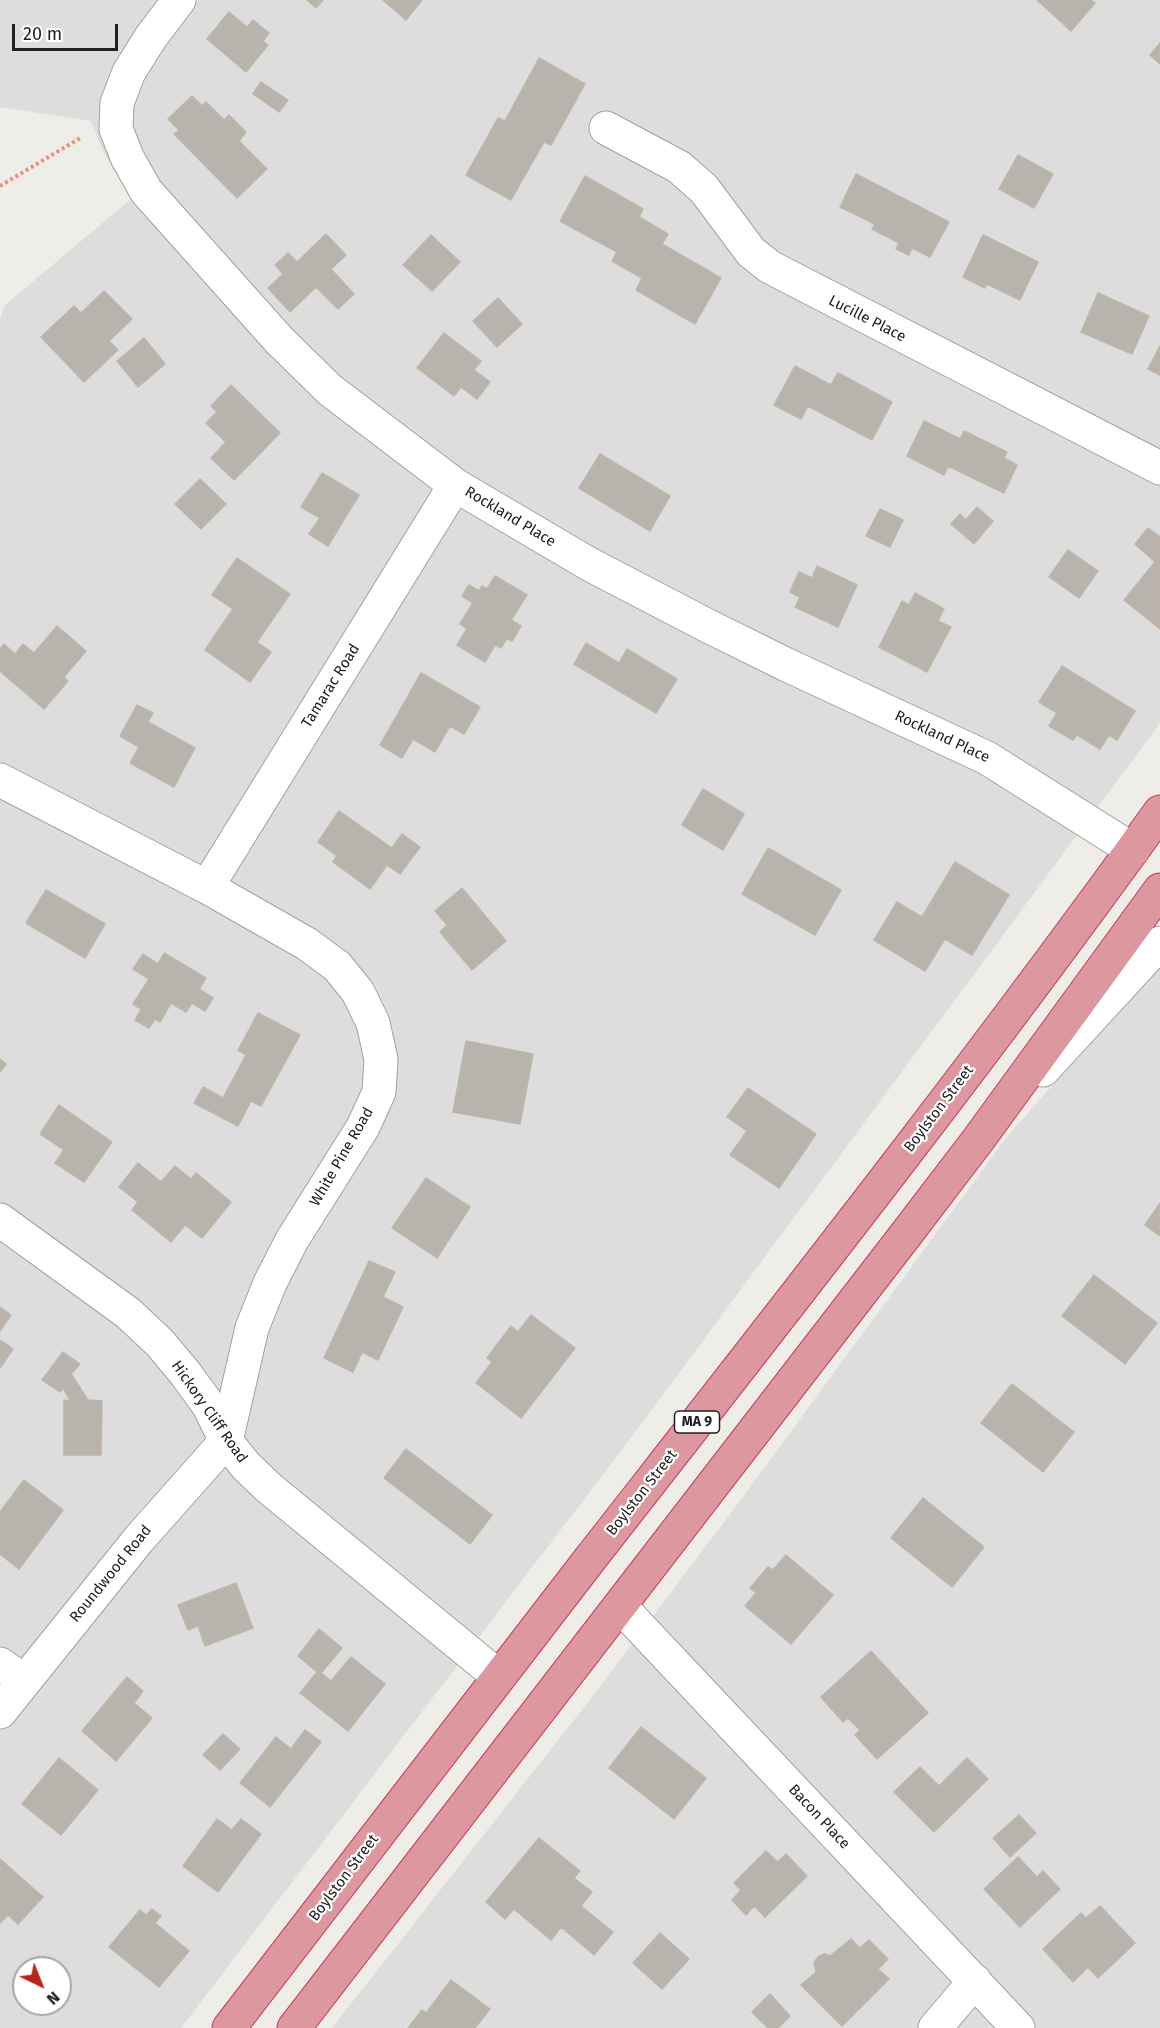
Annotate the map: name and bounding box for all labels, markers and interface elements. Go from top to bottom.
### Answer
scale bar [15,12,122,50]
text: 20 m [23,23,62,45]
street label: Lucille Place [825,292,909,346]
street label: Rockland Place [461,483,559,551]
street label: Tamarac Road [298,641,364,731]
street label: Rockland Place [892,707,992,767]
street label: Boylston Street [901,1062,977,1156]
street label: White Pine Road [306,1104,378,1210]
street label: Hickory Cliff Road [167,1357,251,1467]
road number: MA 9 [674,1411,720,1433]
street label: Boylston Street [603,1446,681,1540]
street label: Roundwood Road [66,1522,156,1626]
street label: Bacon Place [785,1781,853,1853]
street label: Boylston Street [306,1831,382,1925]
north arrow [12,1956,72,2016]
text: N [43,1987,64,2009]

